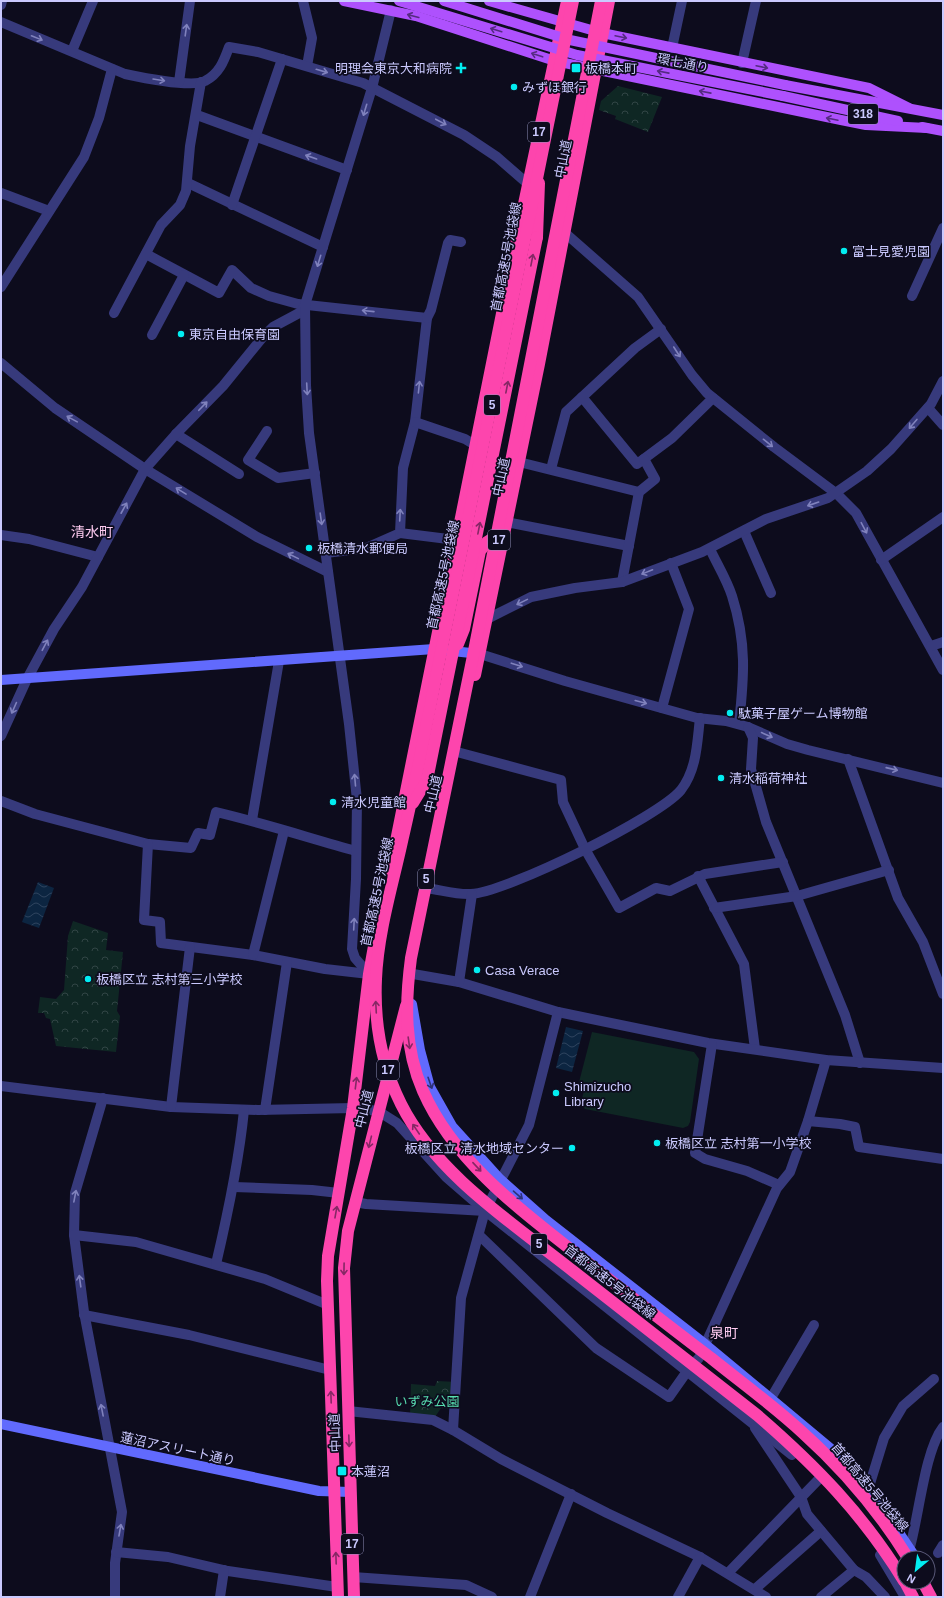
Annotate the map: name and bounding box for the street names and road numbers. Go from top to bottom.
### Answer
street label: 環七通り [656,51,710,75]
road number: 318 [848,104,878,124]
road number: 17 [528,122,550,142]
street label: 中山道 [552,138,574,180]
street label: 首都高速5号池袋線 [488,201,524,313]
road number: 5 [484,395,500,415]
street label: 中山道 [490,456,512,498]
street label: 首都高速5号池袋線 [424,519,462,631]
road number: 17 [488,530,510,550]
street label: 中山道 [421,773,445,815]
street label: 首都高速5号池袋線 [358,836,396,948]
road number: 5 [418,869,434,889]
road number: 17 [377,1060,399,1080]
street label: 中山道 [352,1088,376,1130]
road number: 5 [531,1234,547,1254]
street label: 首都高速5号池袋線 [562,1242,658,1322]
street label: 中山道 [327,1413,343,1453]
street label: 蓮沼アスリート通り [119,1429,237,1469]
street label: 首都高速5号池袋線 [829,1440,911,1534]
road number: 17 [341,1534,363,1554]

